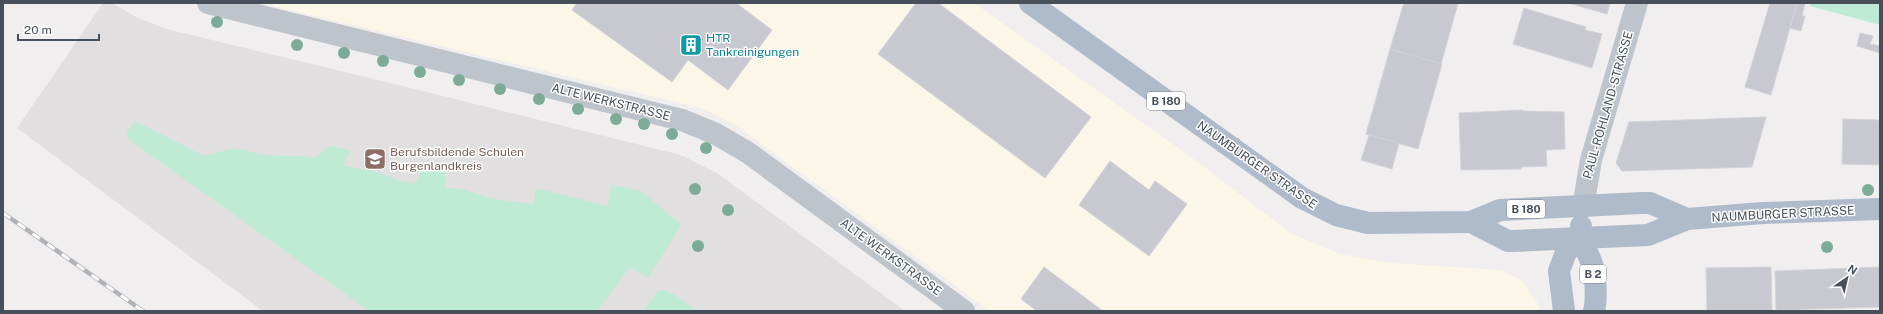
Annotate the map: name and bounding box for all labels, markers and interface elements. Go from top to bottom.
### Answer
scale bar [18,16,99,42]
text: 20 m [24,23,52,37]
street label: PAUL-ROHLAND-STRASSE [1580,30,1636,180]
place label: HTR Tankreinigungen [706,31,799,59]
building icon: HTR Tankreinigungen [678,32,704,58]
street label: ALTE WERKSTRASSE [550,81,672,123]
road number: B 180 [1147,92,1185,110]
street label: NAUMBURGER STRASSE [1194,118,1320,212]
place label: Berufsbildende Schulen Burgenlandkreis [390,145,524,173]
school or university icon: Berufsbildende Schulen Burgenlandkreis [362,146,388,172]
road number: B 180 [1507,200,1545,218]
street label: NAUMBURGER STRASSE [1711,203,1855,225]
street label: ALTE WERKSTRASSE [838,216,944,298]
north arrow [1827,258,1867,298]
text: N [1846,262,1860,277]
road number: B 2 [1580,265,1606,283]

